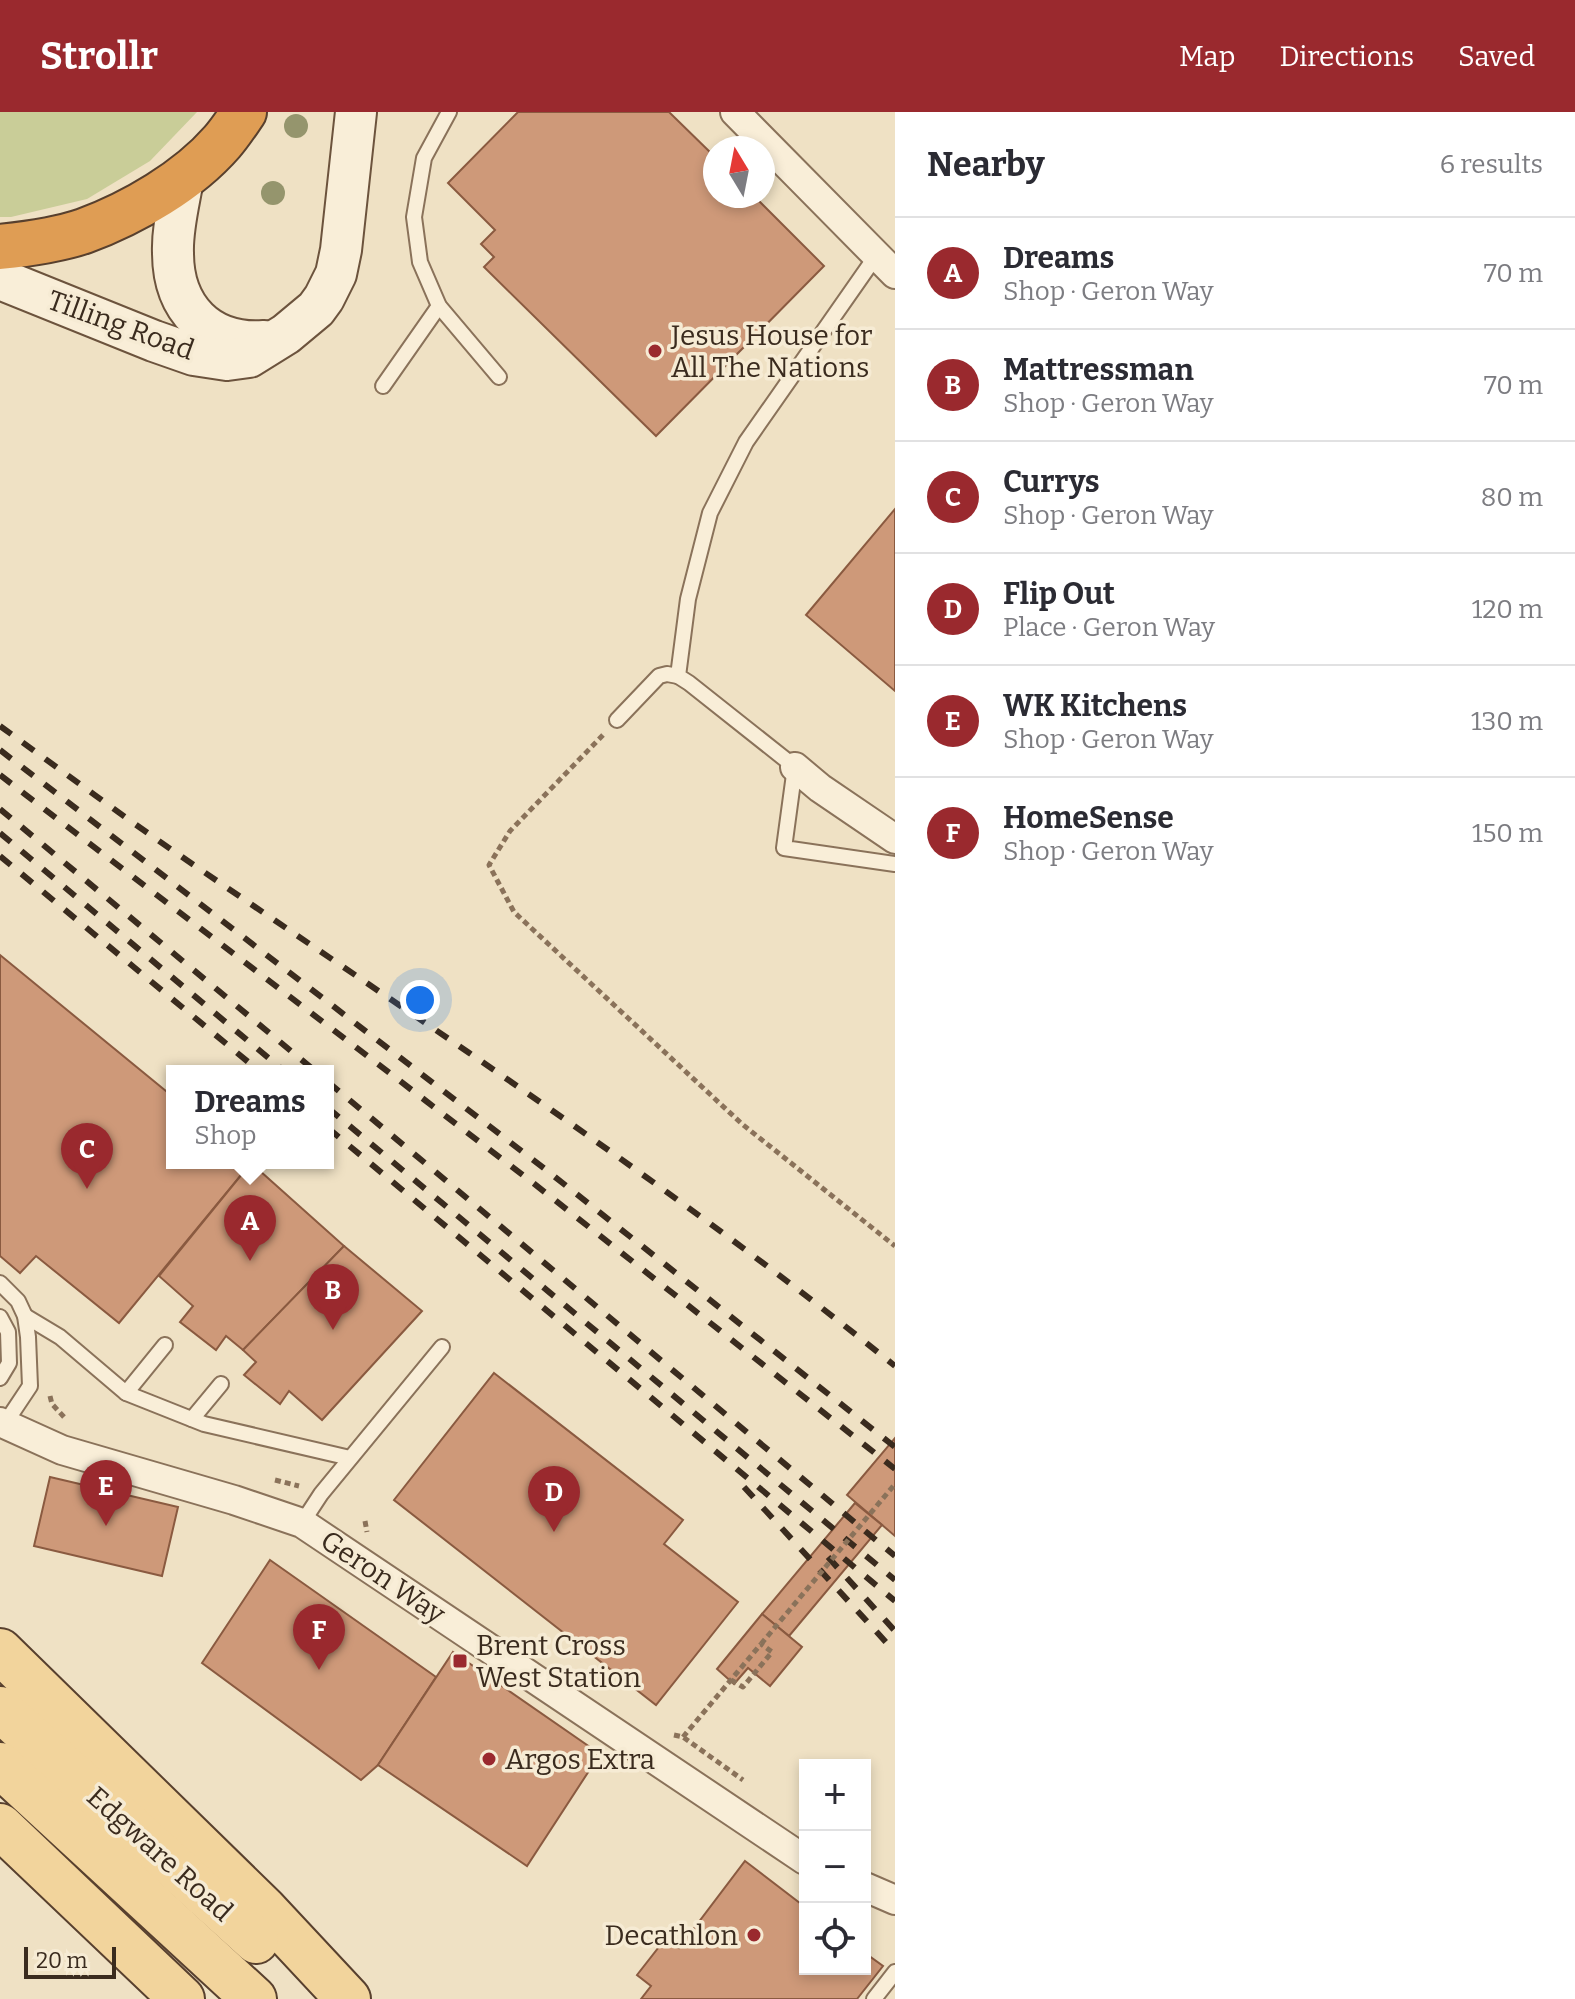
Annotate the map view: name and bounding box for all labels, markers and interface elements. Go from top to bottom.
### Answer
text: Strollr [40,33,158,79]
text: Map [1179,40,1235,73]
text: Directions [1279,40,1414,73]
text: Saved [1458,40,1535,73]
north arrow [703,136,775,208]
text: Nearby [927,144,1045,185]
text: 6 results [1440,149,1543,180]
text: Dreams [1003,240,1114,276]
text: A [944,258,962,289]
text: 70 m [1484,258,1543,289]
text: Shop · Geron Way [1003,276,1214,307]
street label: Tilling Road [43,283,199,367]
place label: Jesus House for All The Nations [670,319,872,384]
marker: Jesus House for All The Nations [646,342,664,360]
text: Mattressman [1003,352,1194,388]
text: B [945,370,961,401]
text: 70 m [1484,370,1543,401]
text: Shop · Geron Way [1003,388,1214,419]
text: Currys [1003,464,1100,500]
text: C [945,482,961,513]
text: 80 m [1481,482,1543,513]
text: Shop · Geron Way [1003,500,1214,531]
text: Flip Out [1003,576,1115,612]
text: D [944,594,962,625]
text: 120 m [1472,594,1543,625]
text: Place · Geron Way [1003,612,1215,643]
text: WK Kitchens [1003,688,1187,724]
text: E [945,706,961,737]
text: 130 m [1471,706,1543,737]
text: Shop · Geron Way [1003,724,1214,755]
text: HomeSense [1003,800,1174,836]
text: F [946,818,960,849]
text: 150 m [1472,818,1543,849]
text: Shop · Geron Way [1003,836,1214,867]
your location [400,980,440,1020]
popup [166,1065,334,1169]
text: Dreams [194,1084,306,1120]
text: Shop [194,1120,257,1151]
pin: C [61,1123,113,1189]
pin: A [224,1195,276,1261]
pin: B [307,1264,359,1330]
pin: E [80,1460,132,1526]
pin: D [528,1466,580,1532]
street label: Geron Way [315,1523,452,1631]
pin: F [293,1604,345,1670]
place label: Brent Cross West Station [476,1629,641,1694]
marker: Brent Cross West Station [451,1652,469,1670]
place label: Argos Extra [505,1743,655,1776]
marker: Argos Extra [480,1750,498,1768]
map controls [799,1759,871,1975]
button: + [799,1759,871,1831]
street label: Edgware Road [80,1780,240,1928]
button: − [799,1831,871,1903]
button: locate [799,1903,871,1975]
place label: Decathlon [604,1919,738,1952]
marker: Decathlon [745,1926,763,1944]
scale bar [24,1943,116,1979]
text: 20 m [36,1947,87,1974]

